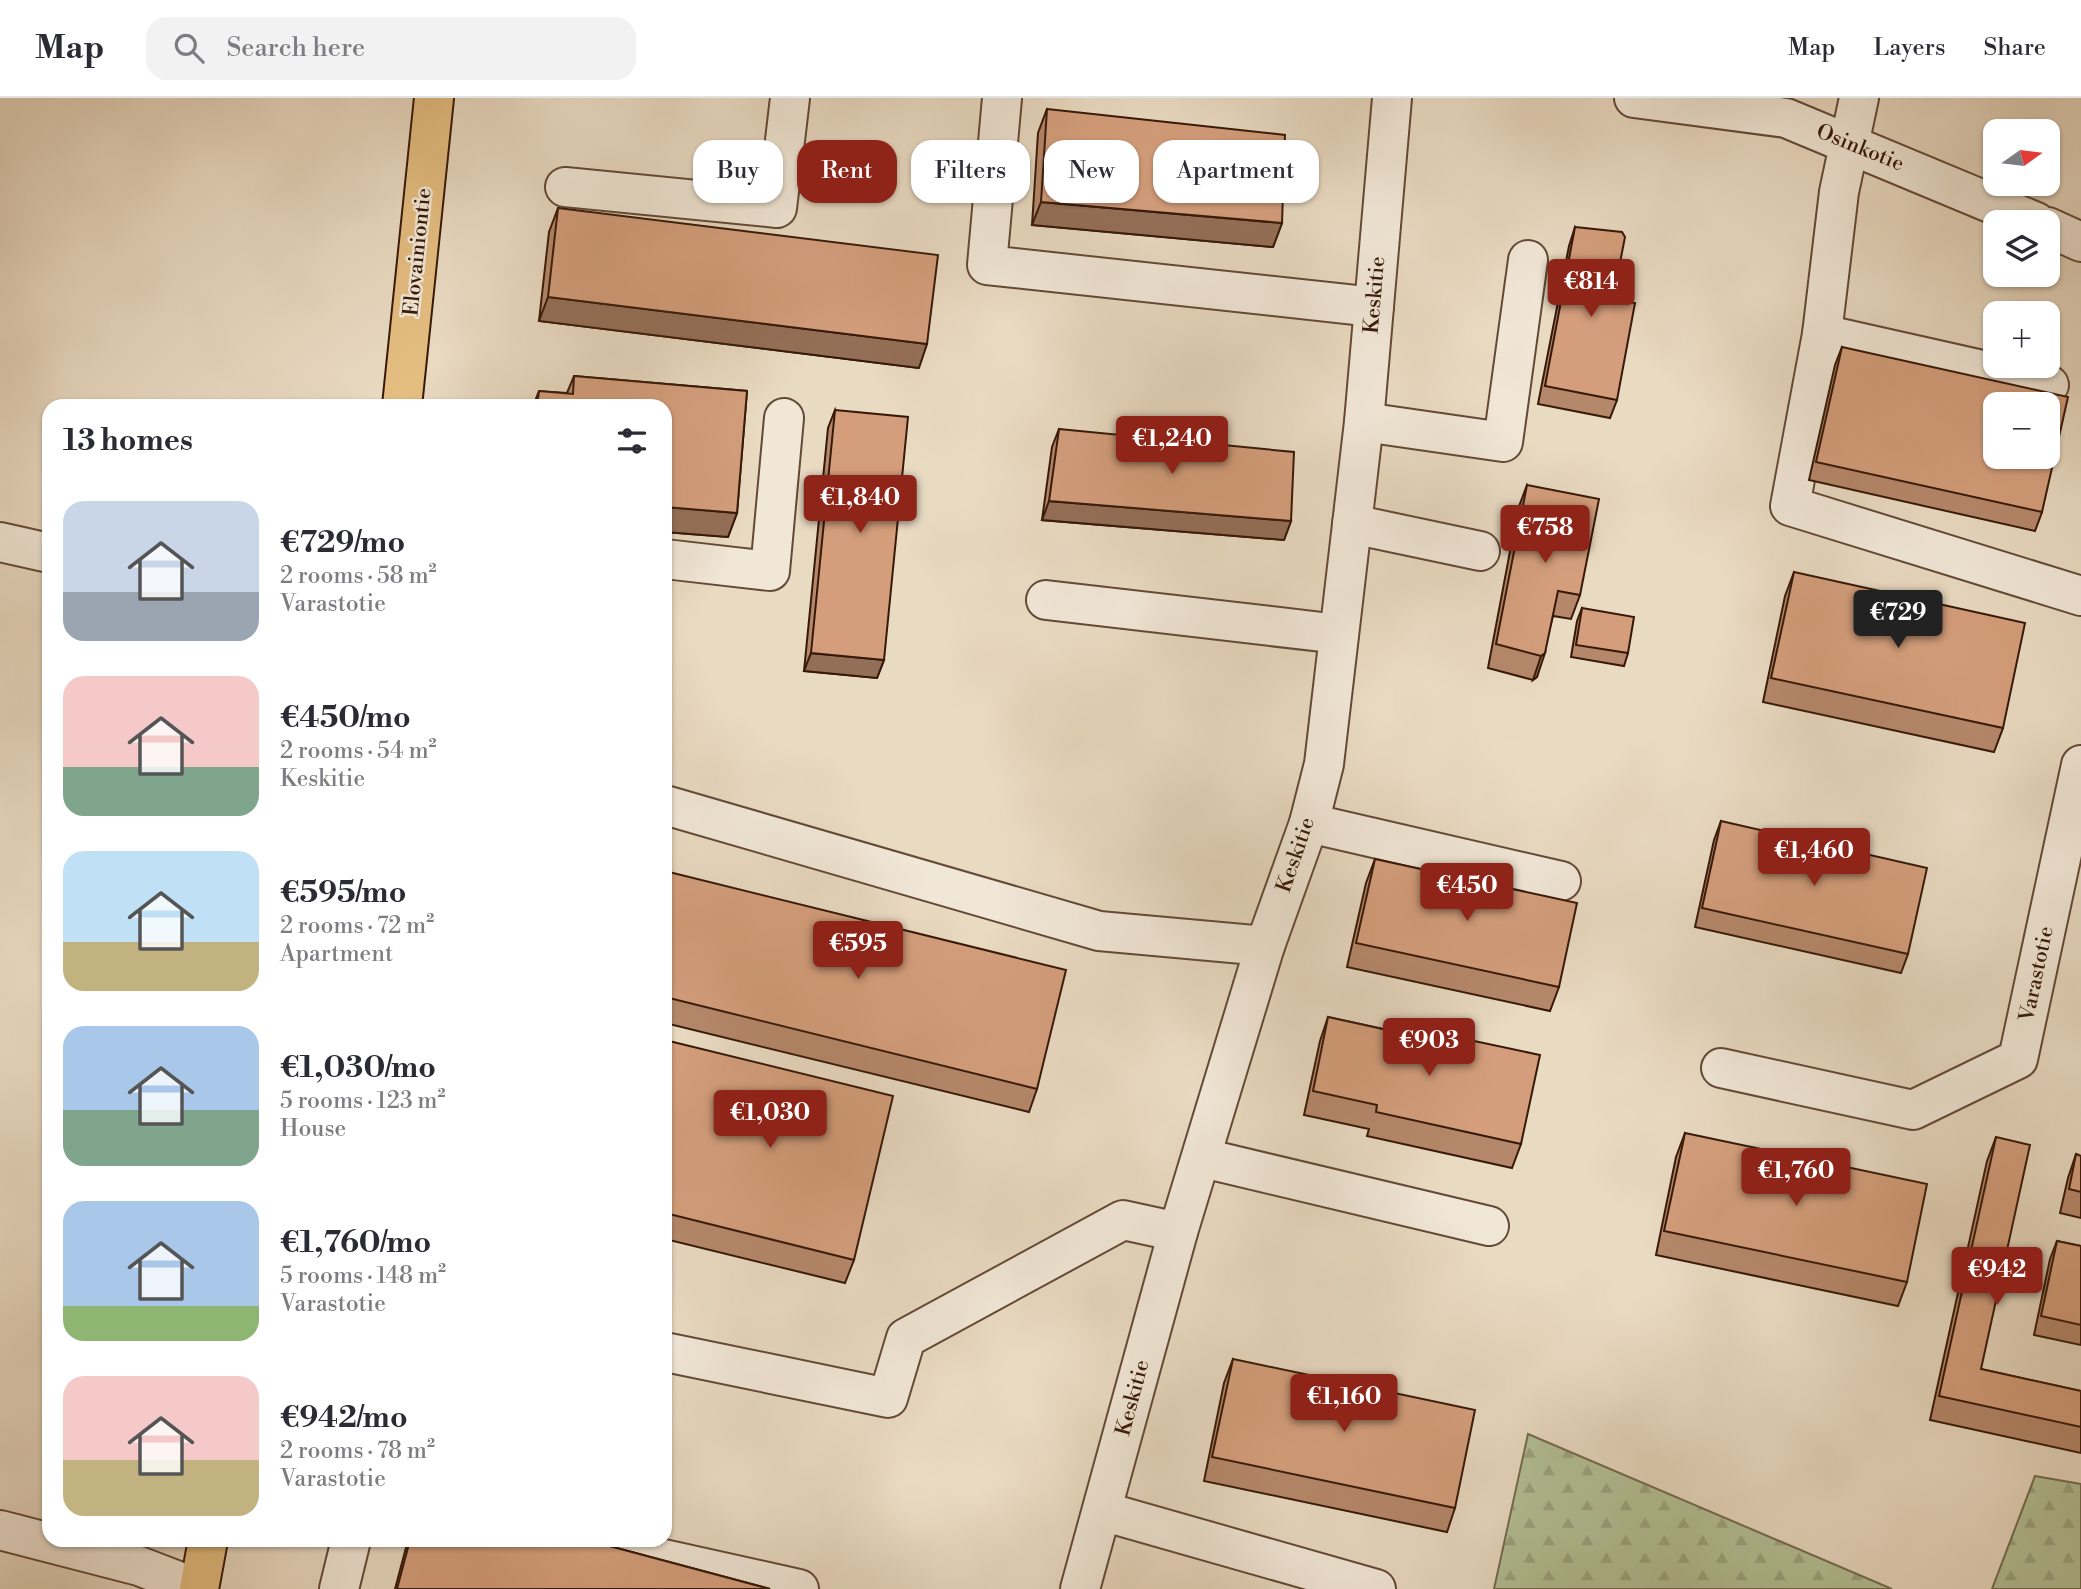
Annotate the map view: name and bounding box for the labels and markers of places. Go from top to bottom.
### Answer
pin: €814 [1550,260,1632,319]
pin: €1,240 [1115,416,1229,476]
pin: €1,840 [803,476,917,535]
pin: €758 [1504,505,1586,565]
pin: €729 [1857,590,1939,650]
pin: €1,460 [1757,828,1871,888]
pin: €450 [1426,864,1508,923]
pin: €595 [817,922,899,981]
pin: €903 [1388,1018,1470,1078]
pin: €1,030 [713,1090,827,1150]
pin: €1,760 [1739,1148,1853,1208]
pin: €942 [1956,1248,2038,1307]
pin: €1,160 [1287,1374,1401,1434]

